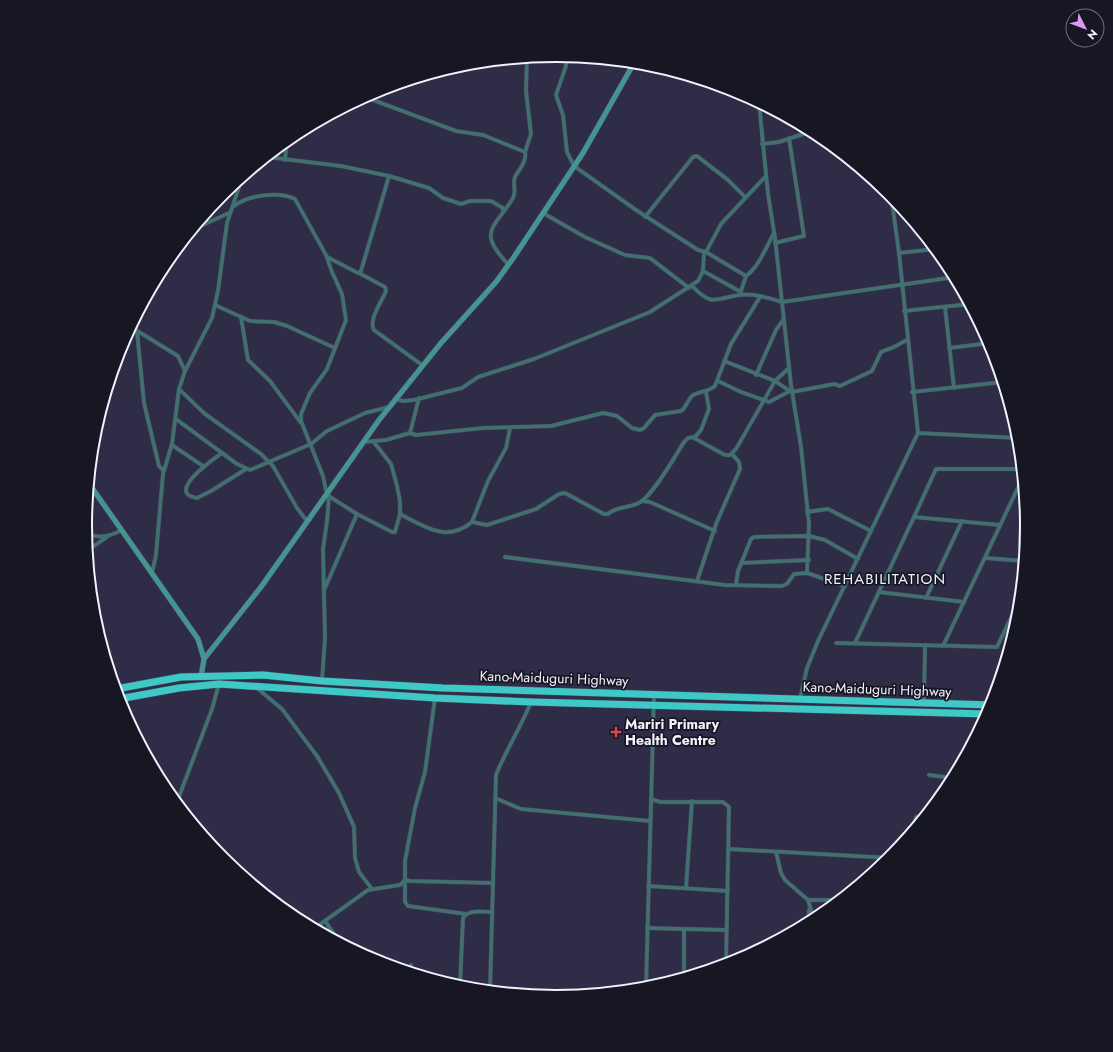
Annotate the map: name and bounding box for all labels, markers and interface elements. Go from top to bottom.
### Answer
north arrow [1065,8,1105,48]
text: N [1084,26,1101,43]
district label: REHABILITATION [824,568,946,590]
street label: Kano-Maiduguri Highway [479,665,630,691]
street label: Kano-Maiduguri Highway [802,676,953,702]
place label: Mariri Primary Health Centre [625,714,720,750]
marker: Mariri Primary Health Centre [610,726,622,738]

